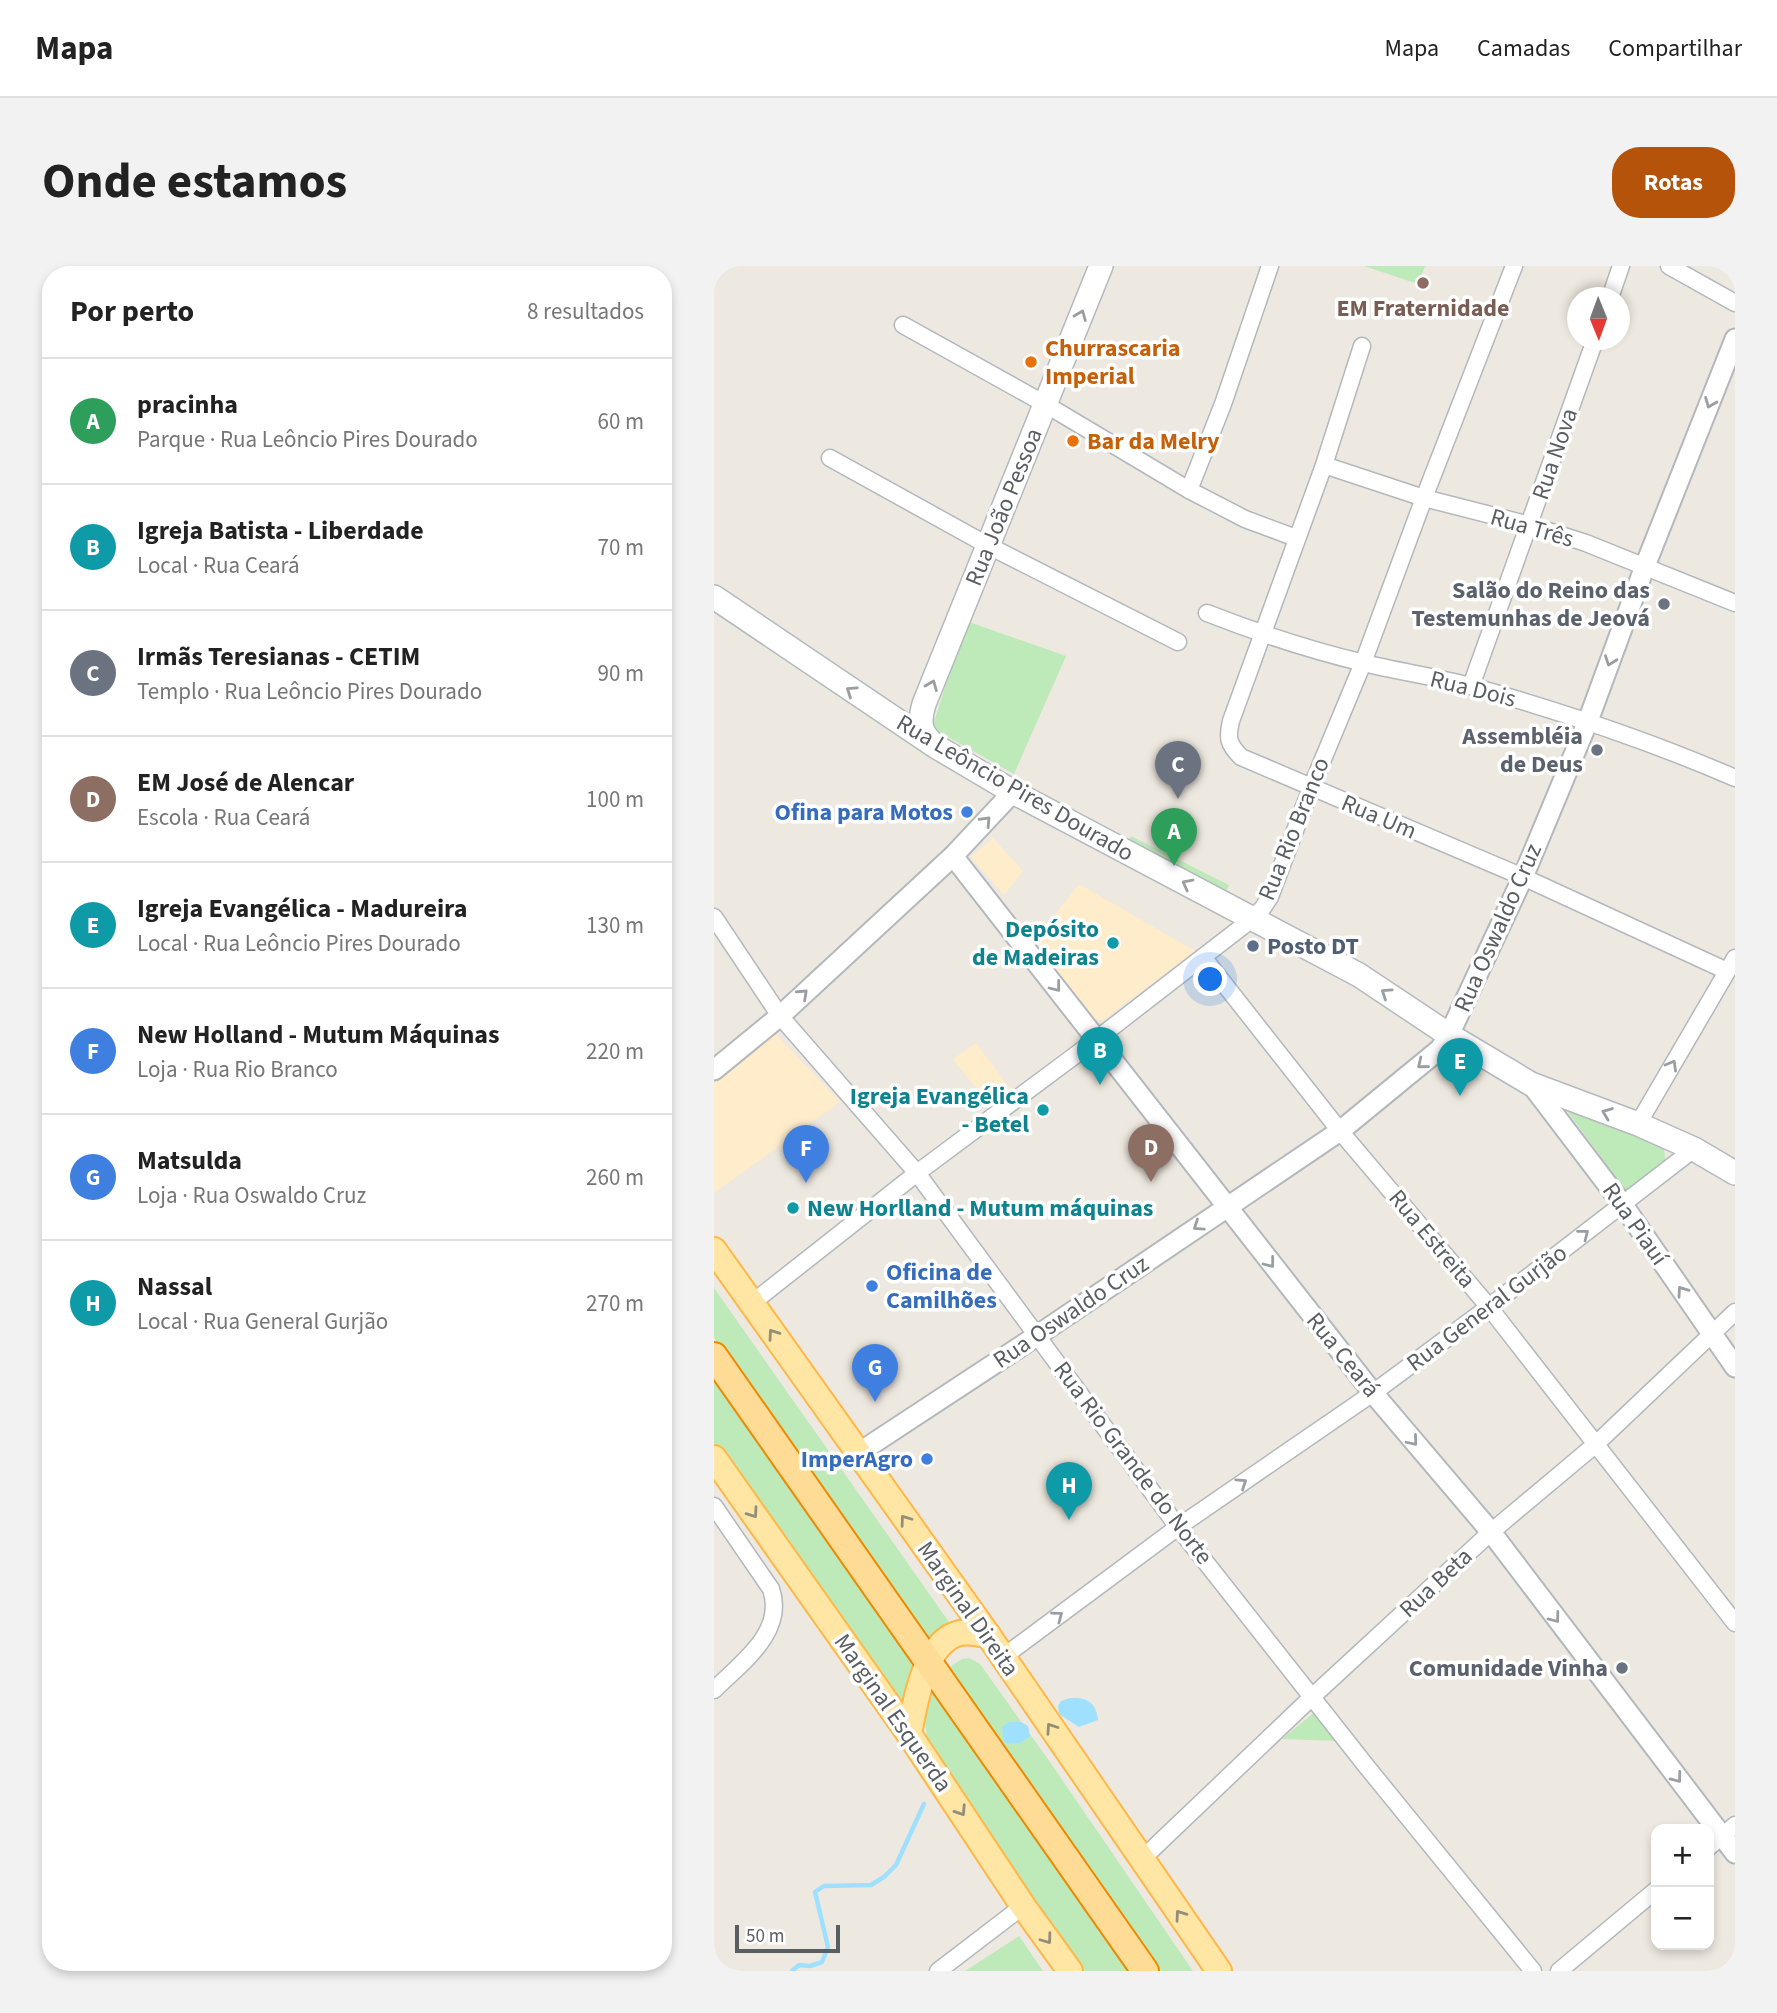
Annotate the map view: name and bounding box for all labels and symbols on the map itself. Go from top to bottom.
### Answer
marker: EM Fraternidade [1415,275,1431,291]
north arrow [1567,287,1630,350]
place label: EM Fraternidade [1336,291,1510,326]
one-way arrow [1073,310,1087,323]
place label: Churrascaria Imperial [1045,331,1180,394]
marker: Churrascaria Imperial [1023,354,1039,370]
one-way arrow [1704,396,1718,408]
street label: Rua Nova [1523,403,1587,505]
street label: Rua João Pessoa [956,423,1052,591]
place label: Bar da Melry [1087,424,1220,459]
marker: Bar da Melry [1065,433,1081,449]
street label: Rua Três [1486,499,1578,557]
place label: Salão do Reino das Testemunhas de Jeová [1412,573,1650,636]
marker: Salão do Reino das Testemunhas de Jeová [1656,596,1672,612]
one-way arrow [1605,654,1619,666]
street label: Rua Dois [1426,661,1520,717]
one-way arrow [924,680,938,693]
one-way arrow [846,687,859,699]
street label: Rua Leôncio Pires Dourado [890,706,1140,870]
place label: Assembléia de Deus [1461,719,1583,782]
pin: C [1155,741,1201,799]
marker: Assembléia de Deus [1589,742,1605,758]
street label: Rua Rio Branco [1249,752,1339,906]
street label: Rua Um [1336,785,1422,849]
place label: Ofina para Motos [775,795,953,830]
marker: Ofina para Motos [959,804,975,820]
pin: A [1151,808,1197,866]
one-way arrow [978,816,991,829]
street label: Rua Oswaldo Cruz [1445,838,1551,1018]
one-way arrow [1182,879,1194,893]
place label: Depósito de Madeiras [972,912,1099,975]
place label: Posto DT [1267,929,1359,964]
marker: Depósito de Madeiras [1105,935,1121,951]
marker: Posto DT [1245,938,1261,954]
your location [1193,962,1227,996]
one-way arrow [1048,978,1060,991]
one-way arrow [1381,989,1394,1001]
one-way arrow [795,990,808,1003]
pin: B [1077,1027,1123,1085]
pin: E [1437,1038,1483,1096]
one-way arrow [1417,1056,1430,1068]
one-way arrow [1664,1060,1677,1073]
place label: Igreja Evangélica - Betel [850,1079,1029,1142]
marker: Igreja Evangélica - Betel [1035,1102,1051,1118]
one-way arrow [1601,1107,1613,1121]
pin: D [1128,1124,1174,1182]
pin: F [783,1125,829,1183]
street label: Rua Piauí [1594,1175,1677,1273]
street label: Rua Estreita [1380,1182,1484,1296]
place label: New Horlland - Mutum máquinas [807,1191,1154,1226]
marker: New Horlland - Mutum máquinas [785,1200,801,1216]
one-way arrow [1193,1218,1206,1230]
one-way arrow [1577,1230,1589,1243]
street label: Rua General Gurjão [1399,1236,1575,1380]
street label: Rua Oswaldo Cruz [986,1247,1156,1377]
place label: Oficina de Camilhões [886,1255,997,1318]
one-way arrow [1262,1256,1275,1268]
marker: Oficina de Camilhões [864,1278,880,1294]
one-way arrow [1678,1286,1690,1299]
street label: Rua Ceará [1298,1305,1388,1405]
one-way arrow [769,1329,781,1342]
pin: G [852,1344,898,1402]
street label: Rua Rio Grande do Norte [1045,1354,1221,1572]
one-way arrow [1405,1432,1417,1445]
place label: ImperAgro [801,1442,913,1477]
marker: ImperAgro [919,1451,935,1467]
pin: H [1046,1462,1092,1520]
one-way arrow [1234,1479,1247,1491]
one-way arrow [745,1505,757,1518]
one-way arrow [901,1515,913,1528]
street label: Marginal Direita [908,1534,1028,1684]
street label: Rua Beta [1391,1540,1481,1626]
one-way arrow [1547,1610,1560,1623]
one-way arrow [1050,1612,1062,1625]
street label: Marginal Esquerda [825,1627,961,1799]
place label: Comunidade Vinha [1409,1651,1608,1686]
marker: Comunidade Vinha [1614,1660,1630,1676]
one-way arrow [1046,1722,1059,1735]
one-way arrow [1668,1770,1681,1782]
one-way arrow [952,1804,965,1817]
one-way arrow [1176,1910,1188,1923]
scale bar [735,1922,840,1954]
one-way arrow [1039,1931,1051,1943]

